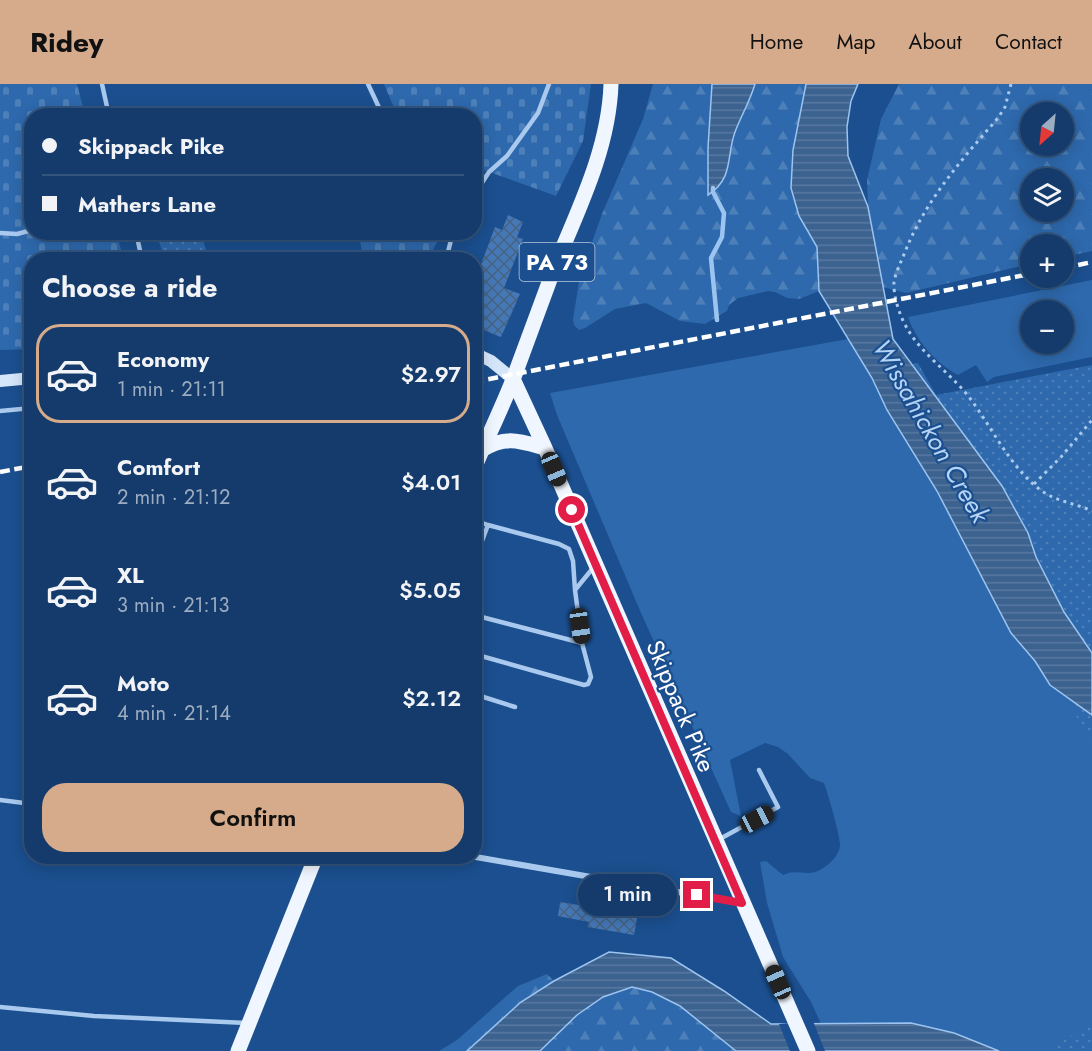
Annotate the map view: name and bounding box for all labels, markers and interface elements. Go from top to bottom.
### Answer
text: Ridey [30,22,103,63]
text: Home [750,27,803,57]
text: Map [836,27,876,57]
text: About [909,27,962,57]
text: Contact [995,27,1062,57]
north arrow [1020,102,1074,156]
map controls [1020,102,1074,354]
text: Skippack Pike [78,130,224,162]
button: layers [1020,168,1074,222]
text: Mathers Lane [78,188,216,220]
button: + [1020,234,1074,288]
road number: PA 73 [520,243,594,281]
text: Choose a ride [42,268,217,307]
button: − [1020,300,1074,354]
water label: Wissahickon Creek [863,332,1000,531]
text: Economy [117,343,209,375]
icon: car [45,347,99,401]
text: $2.97 [401,358,461,390]
text: 1 min · 21:11 [117,375,226,404]
car [539,449,569,489]
text: Comfort [117,451,200,483]
icon: car [45,455,99,509]
text: $4.01 [401,466,461,498]
text: 2 min · 21:12 [117,483,230,512]
route start [558,496,585,523]
text: XL [117,559,144,591]
icon: car [45,563,99,617]
text: $5.05 [399,574,461,606]
text: 3 min · 21:13 [117,591,230,620]
car [569,607,591,645]
street label: Skippack Pike [638,635,724,777]
text: Moto [117,667,170,699]
icon: car [45,671,99,725]
text: $2.12 [402,682,461,714]
text: 4 min · 21:14 [117,699,231,728]
button: Confirm [42,783,464,852]
car [737,803,777,835]
callout: 1 min [577,874,676,916]
text: 1 min [603,880,652,909]
route end [683,881,710,908]
car [762,962,794,1002]

